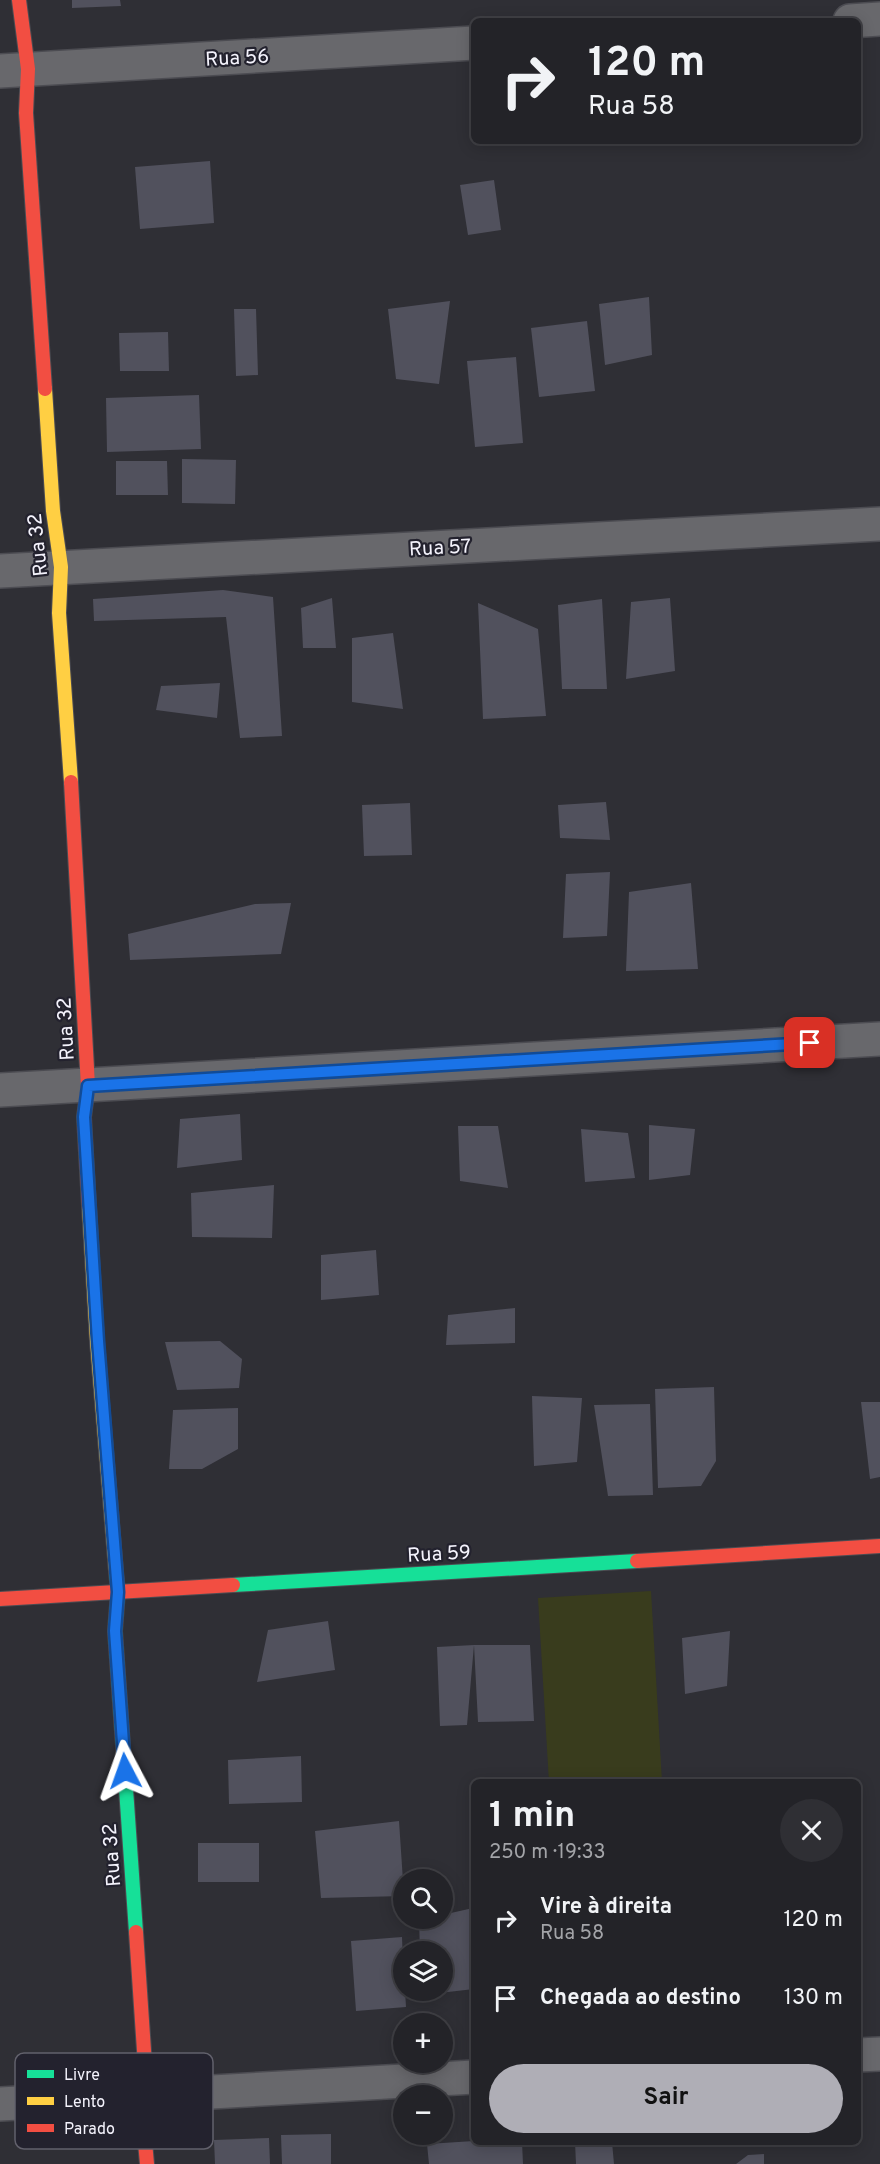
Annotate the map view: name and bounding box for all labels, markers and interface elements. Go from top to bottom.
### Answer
text: 120 m [588,38,705,91]
icon: right [489,42,567,120]
street label: Rua 56 [204,44,270,74]
text: Rua 58 [588,90,675,124]
street label: Rua 32 [23,512,55,578]
street label: Rua 57 [408,534,472,564]
street label: Rua 32 [52,997,82,1061]
pin [784,1017,835,1068]
icon: arrive [793,1026,826,1059]
street label: Rua 59 [407,1540,472,1570]
position arrow [93,1739,157,1803]
text: 1 min [489,1794,575,1840]
button: close [780,1799,843,1862]
street label: Rua 32 [98,1822,128,1887]
text: 250 m · 19:33 [489,1840,605,1866]
map controls [393,1869,453,2145]
button: search [393,1869,453,1929]
text: Vire à direita [540,1894,672,1921]
icon: right [489,1904,522,1937]
text: 120 m [783,1907,843,1934]
text: Rua 58 [540,1921,604,1947]
button: layers [393,1941,453,2001]
icon: arrive [489,1982,522,2015]
text: Chegada ao destino [540,1985,741,2012]
text: 130 m [784,1985,843,2012]
button: + [393,2013,453,2073]
legend [15,2053,213,2149]
button: Sair [489,2064,843,2133]
text: Livre [64,2066,100,2086]
button: − [393,2085,453,2145]
text: Lento [64,2093,105,2113]
text: Parado [64,2120,115,2140]

